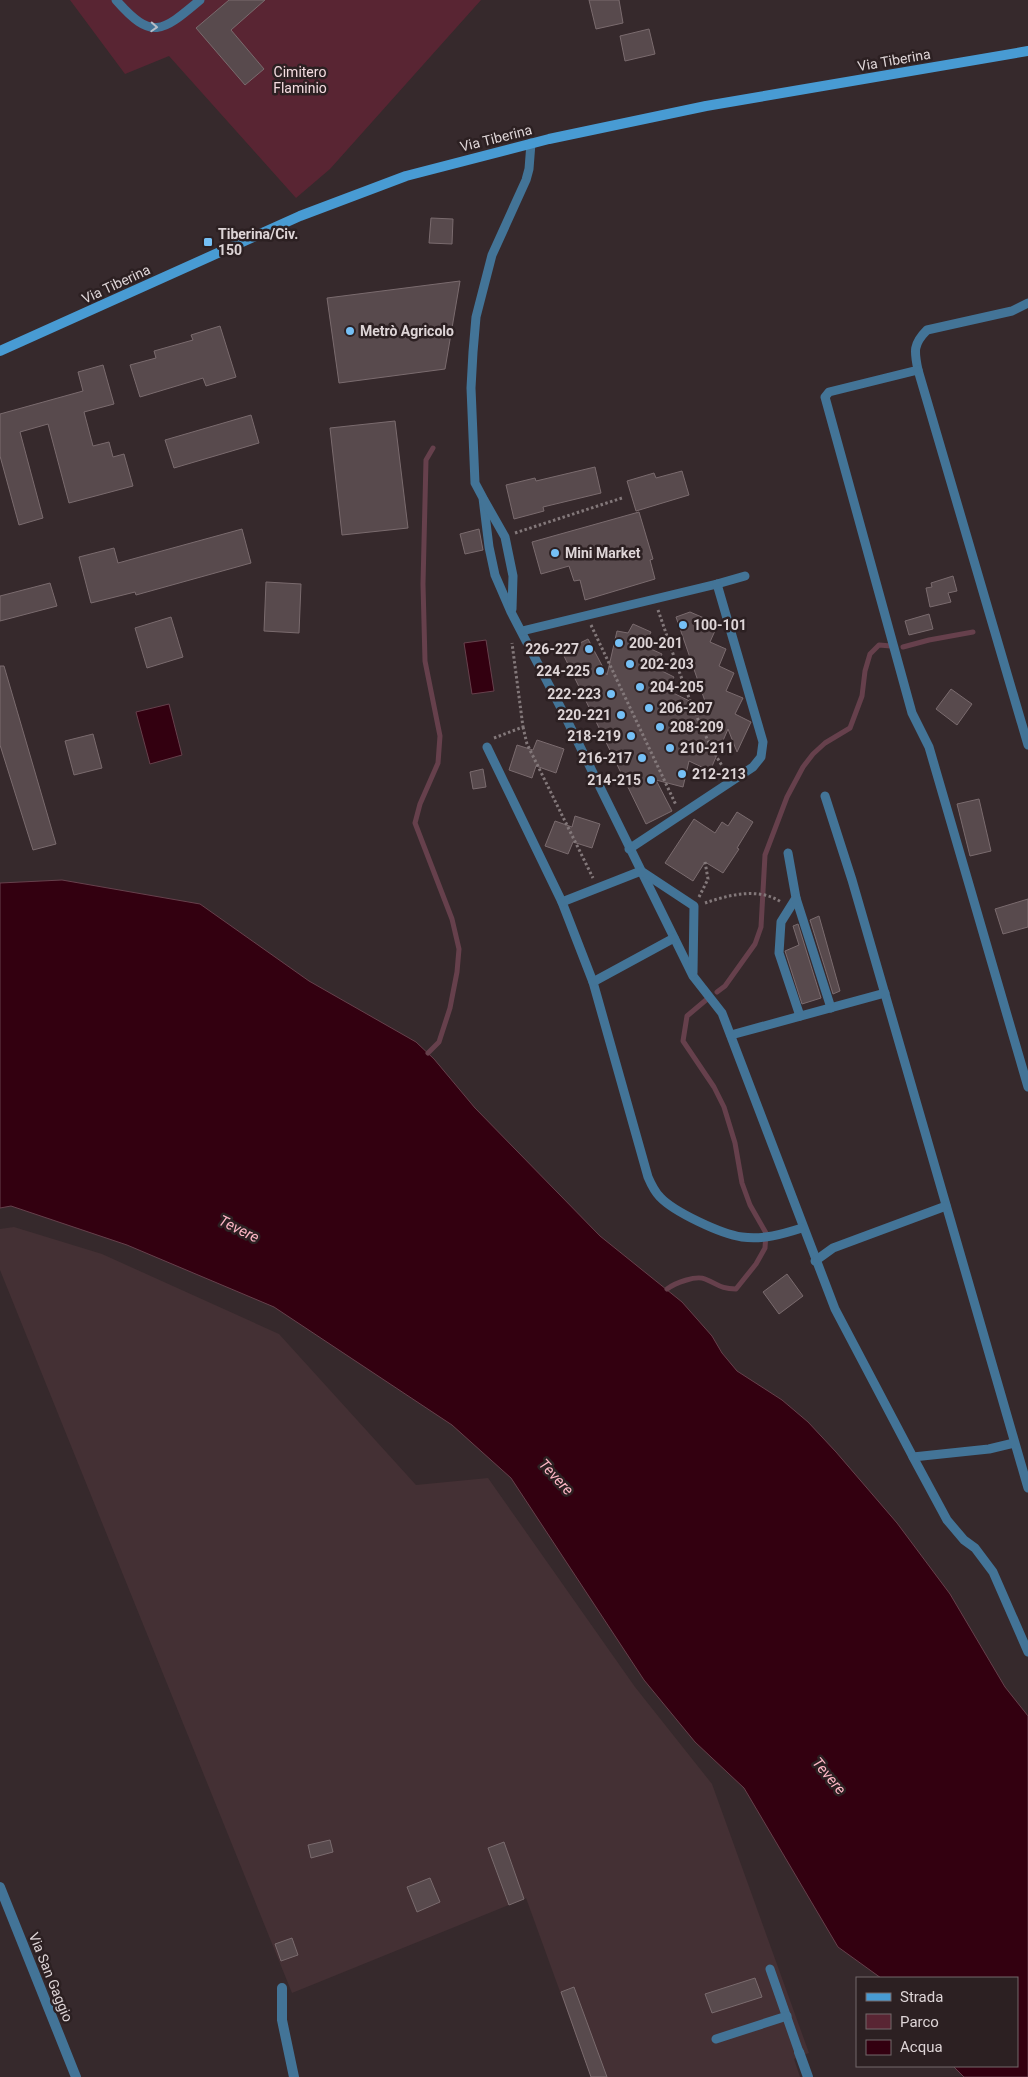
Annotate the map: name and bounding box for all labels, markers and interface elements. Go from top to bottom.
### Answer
one-way arrow [150,21,158,32]
street label: Via Tiberina [856,46,932,74]
park label: Cimitero Flaminio [273,64,327,96]
street label: Via Tiberina [458,121,534,155]
place label: Tiberina/Civ. 150 [218,226,298,258]
marker: Tiberina/Civ. 150 [202,236,214,248]
street label: Via Tiberina [79,261,153,307]
place label: Metrò Agricolo [360,323,454,339]
marker: Metrò Agricolo [344,325,356,337]
place label: Mini Market [565,545,641,561]
marker: Mini Market [549,547,561,559]
place label: 100-101 [693,617,747,633]
marker: 100-101 [677,619,689,631]
place label: 200-201 [629,635,683,651]
marker: 200-201 [613,637,625,649]
place label: 226-227 [525,641,579,657]
marker: 226-227 [583,643,595,655]
place label: 202-203 [640,656,694,672]
marker: 202-203 [624,658,636,670]
place label: 224-225 [536,663,590,679]
marker: 224-225 [594,665,606,677]
place label: 204-205 [650,679,704,695]
marker: 204-205 [634,681,646,693]
place label: 222-223 [547,686,601,702]
marker: 222-223 [605,688,617,700]
place label: 206-207 [659,700,713,716]
marker: 206-207 [643,702,655,714]
place label: 220-221 [557,707,611,723]
marker: 220-221 [615,709,627,721]
place label: 208-209 [670,719,724,735]
marker: 208-209 [654,721,666,733]
place label: 218-219 [567,728,621,744]
marker: 218-219 [625,730,637,742]
place label: 210-211 [680,740,734,756]
marker: 210-211 [664,742,676,754]
place label: 216-217 [578,750,632,766]
marker: 216-217 [636,752,648,764]
place label: 212-213 [692,766,746,782]
marker: 212-213 [676,768,688,780]
place label: 214-215 [587,772,641,788]
marker: 214-215 [645,774,657,786]
water label: Tevere [216,1212,262,1247]
water label: Tevere [535,1455,577,1499]
water label: Tevere [808,1754,850,1798]
street label: Via San Gaggio [26,1930,76,2024]
legend [856,1977,1018,2067]
text: Strada [900,1988,943,2006]
text: Parco [900,2013,939,2031]
text: Acqua [900,2038,943,2056]

